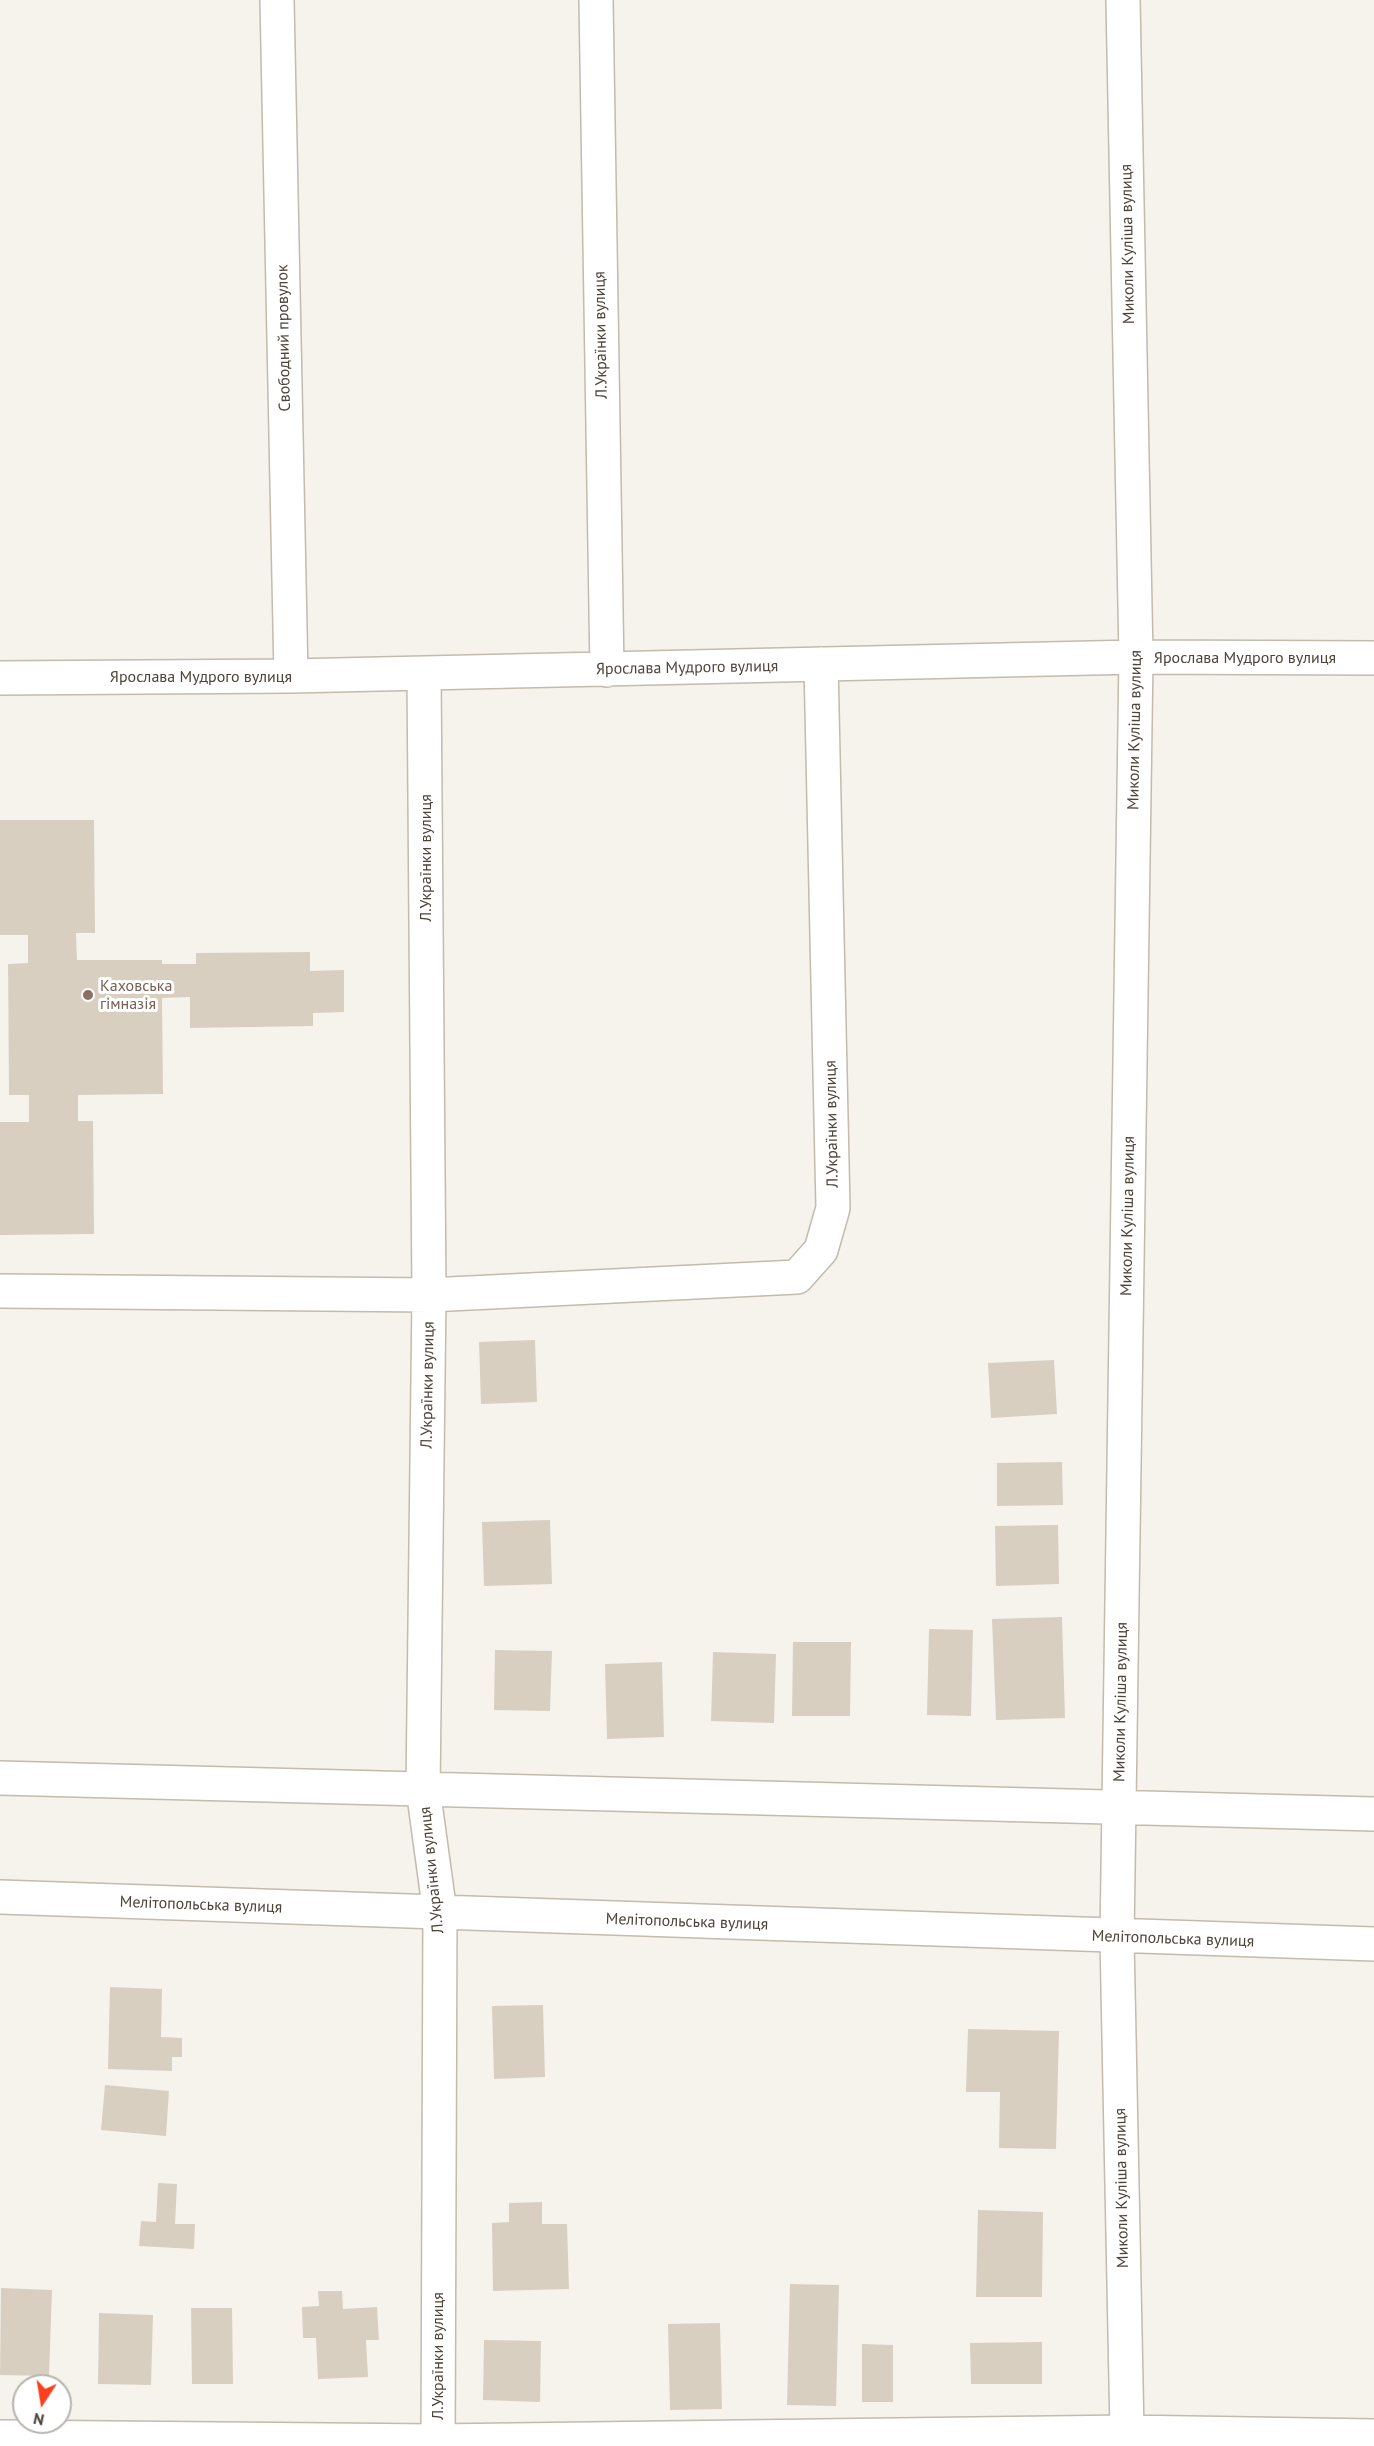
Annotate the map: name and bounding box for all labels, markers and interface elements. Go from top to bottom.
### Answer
street label: Миколи Куліша вулиця [1117,164,1139,324]
street label: Свободний провулок [273,264,295,412]
street label: Л.Українки вулиця [590,271,612,399]
street label: Ярослава Мудрого вулиця [1154,648,1336,668]
street label: Миколи Куліша вулиця [1124,650,1146,810]
street label: Ярослава Мудрого вулиця [596,657,778,679]
street label: Ярослава Мудрого вулиця [110,667,292,687]
street label: Л.Українки вулиця [416,794,436,922]
place label: Каховська гімназія [100,976,172,1014]
marker: Каховська гімназія [81,988,95,1002]
street label: Л.Українки вулиця [821,1060,843,1188]
street label: Миколи Куліша вулиця [1117,1136,1139,1296]
street label: Л.Українки вулиця [417,1321,439,1449]
street label: Миколи Куліша вулиця [1110,1622,1132,1782]
street label: Л.Українки вулиця [416,1806,448,1934]
street label: Мелітопольська вулиця [119,1893,283,1917]
street label: Мелітопольська вулиця [605,1910,769,1934]
street label: Мелітопольська вулиця [1091,1927,1255,1951]
street label: Миколи Куліша вулиця [1111,2108,1133,2268]
street label: Л.Українки вулиця [428,2292,448,2420]
north arrow [12,2374,72,2434]
text: N [31,2409,46,2431]

